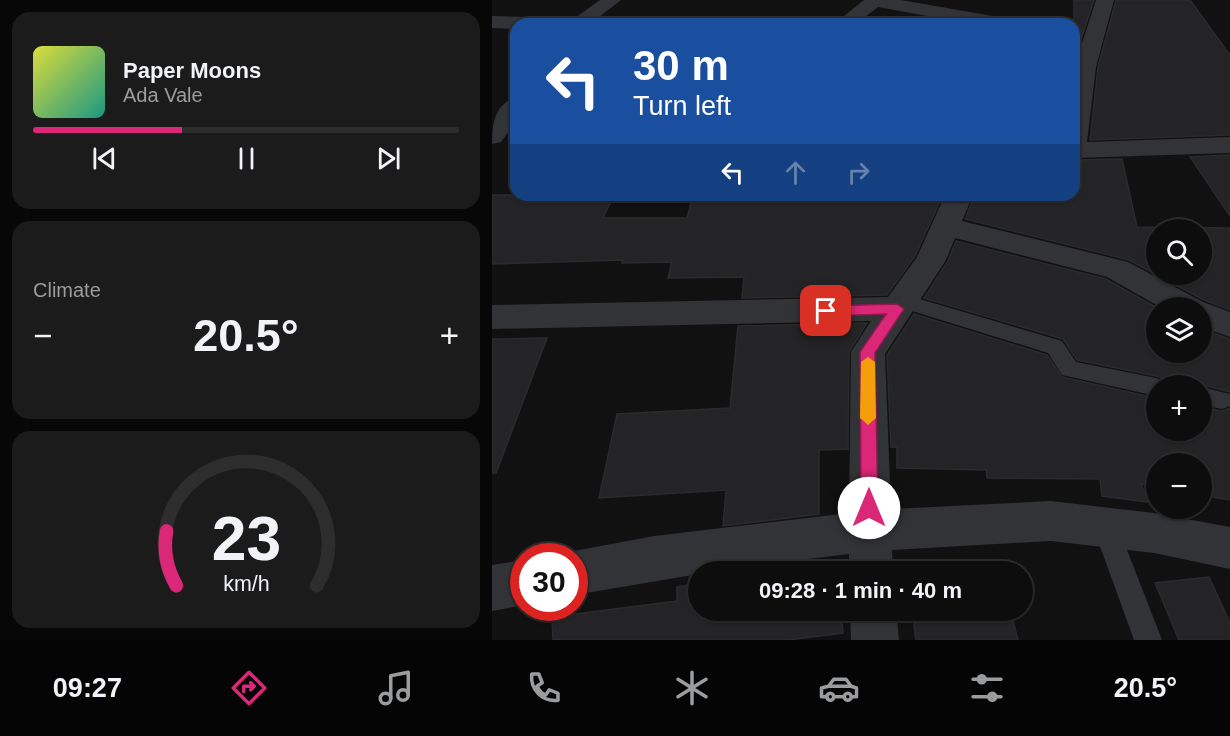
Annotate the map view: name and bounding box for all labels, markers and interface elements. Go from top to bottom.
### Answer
icon: left [534,42,612,120]
text: 30 m [633,42,729,89]
text: Paper Moons [123,58,261,83]
text: Ada Vale [123,84,203,106]
text: Turn left [633,91,731,121]
icon: previous [88,142,121,175]
icon: pause [230,142,263,175]
icon: next [372,142,405,175]
icon: left [716,156,749,189]
icon: ahead [779,156,812,189]
icon: right [842,156,875,189]
map controls [1146,219,1212,519]
button: search [1146,219,1212,285]
text: Climate [33,279,101,301]
pin [800,285,851,336]
icon: arrive [809,294,842,327]
button: layers [1146,297,1212,363]
text: 20.5° [193,310,299,361]
text: − [33,317,52,354]
text: + [440,317,459,354]
button: + [1146,375,1212,441]
button: − [1146,453,1212,519]
position arrow [837,476,901,540]
text: 23 [211,505,281,574]
speed limit sign: 30 [510,543,588,621]
text: km/h [223,573,269,597]
text: 09:28 · 1 min · 40 m [759,578,962,603]
icon: directions [228,667,270,709]
icon: music [375,667,417,709]
icon: phone [523,667,565,709]
icon: climate [671,667,713,709]
icon: car [818,667,860,709]
icon: filters [966,667,1008,709]
text: 09:27 [53,673,122,703]
text: 20.5° [1114,673,1177,703]

